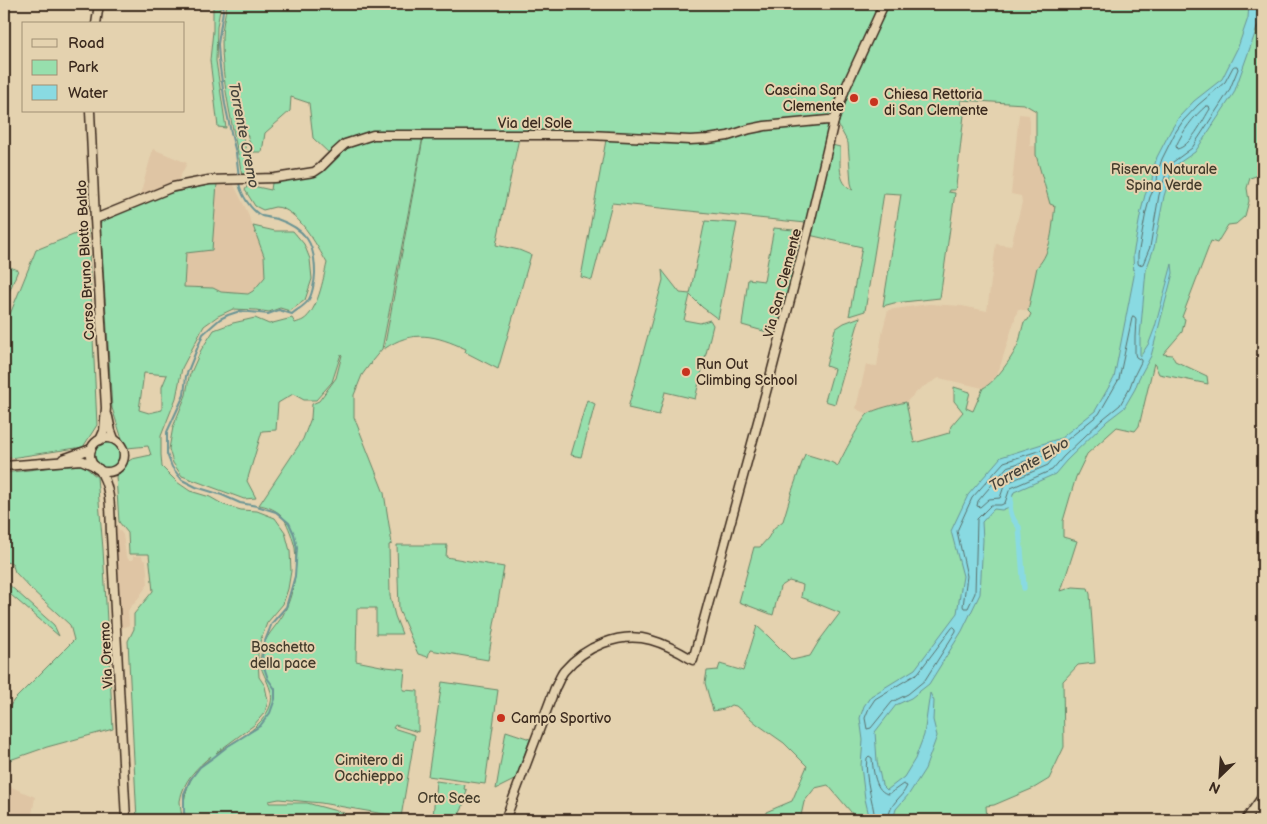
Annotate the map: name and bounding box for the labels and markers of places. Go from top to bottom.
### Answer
place label: Cascina San Clemente [765,82,844,115]
place label: Chiesa Rettoria di San Clemente [884,86,988,119]
marker: Cascina San Clemente [848,92,860,104]
marker: Chiesa Rettoria di San Clemente [868,96,880,108]
place label: Run Out Climbing School [696,356,797,389]
marker: Run Out Climbing School [680,366,692,378]
place label: Campo Sportivo [511,710,611,727]
marker: Campo Sportivo [495,712,507,724]

